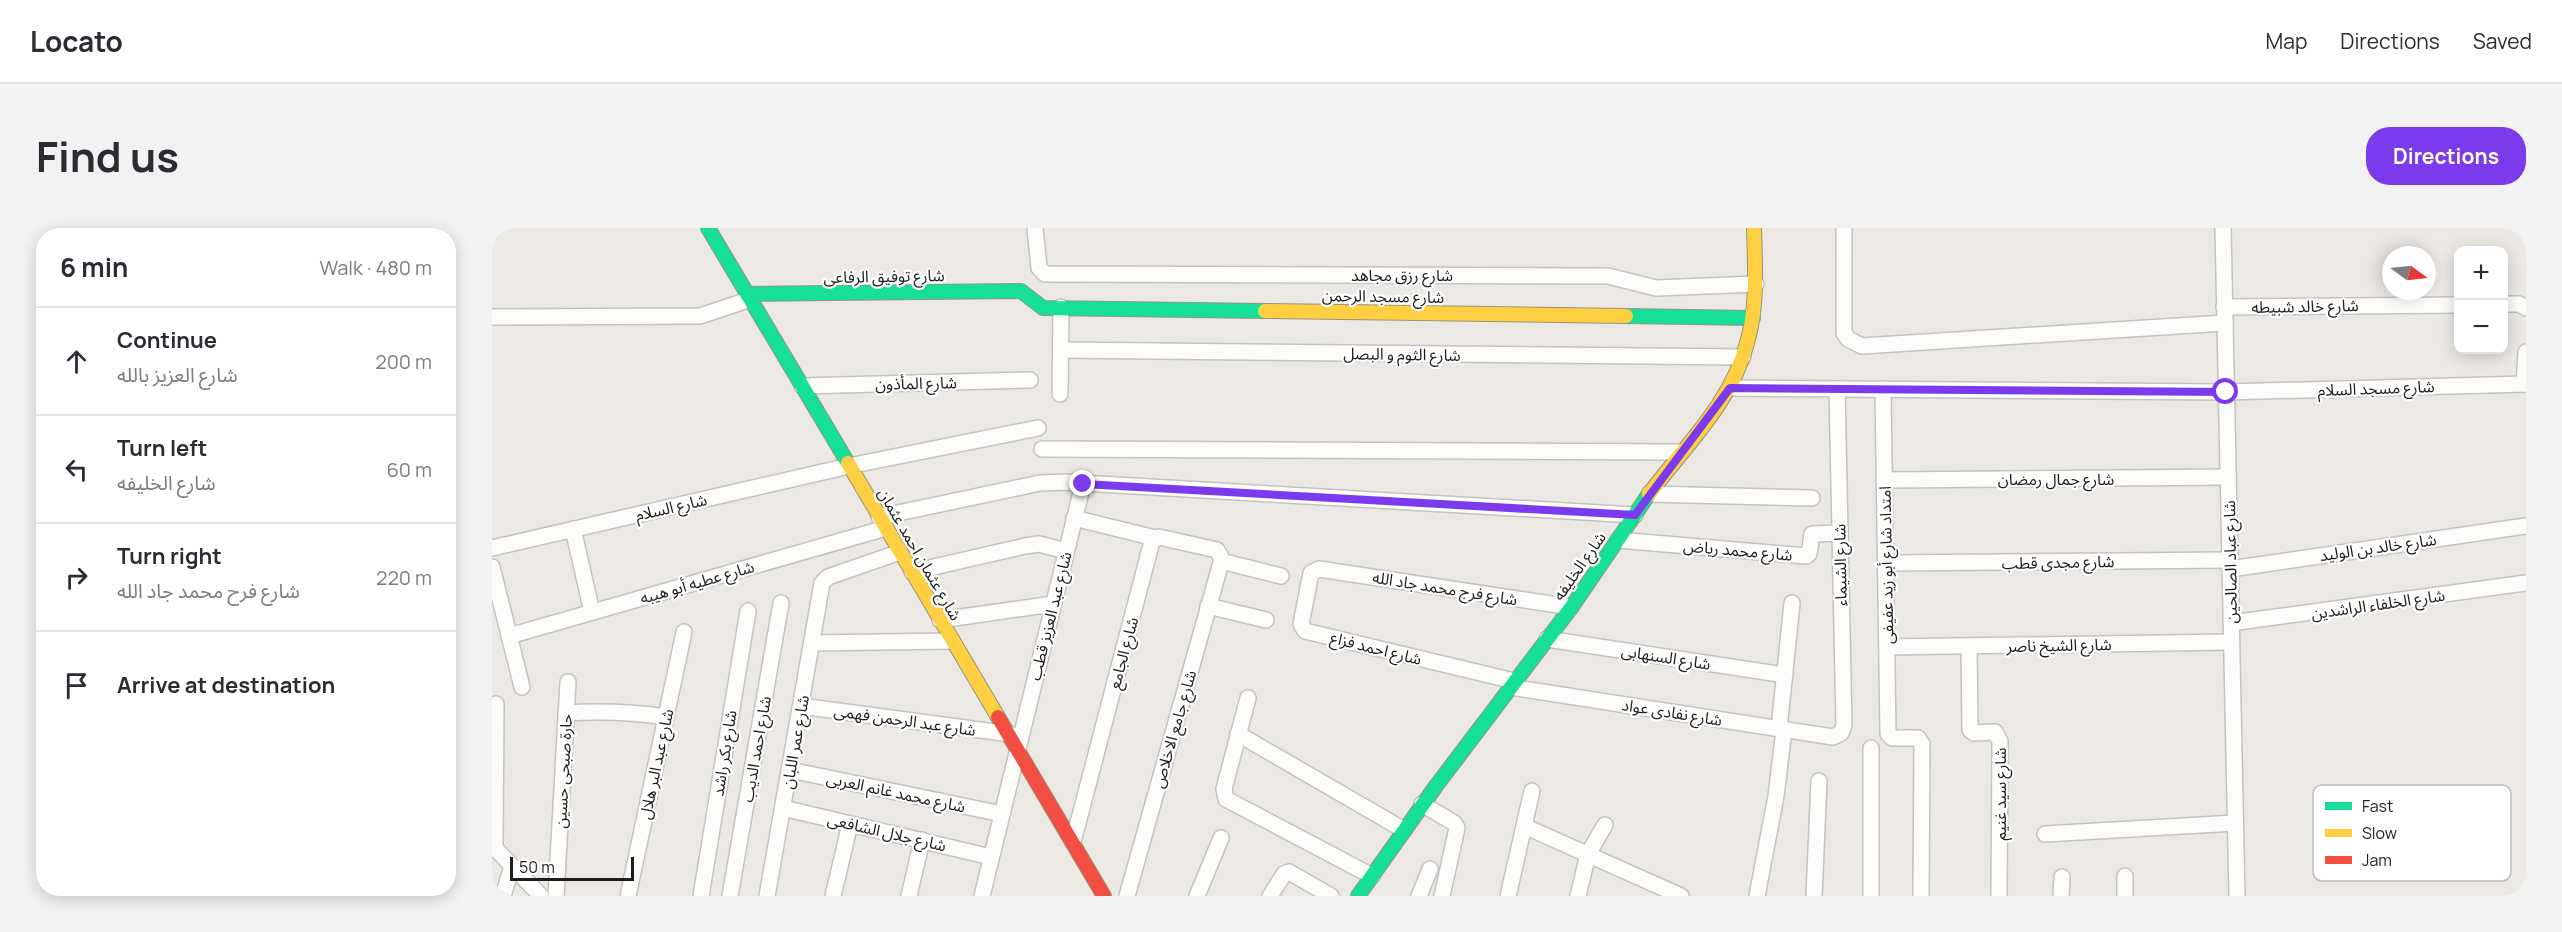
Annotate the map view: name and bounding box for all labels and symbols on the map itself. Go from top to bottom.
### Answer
north arrow [2382,246,2436,300]
street label: شارع توفيق الرفاعى [823,264,945,290]
street label: شارع رزق مجاهد [1351,264,1453,288]
street label: شارع مسجد الرحمن [1322,284,1444,310]
street label: شارع خالد شبيطه [2251,294,2359,320]
street label: شارع الثوم و البصل [1343,342,1461,368]
street label: شارع المأذون [875,371,957,397]
street label: شارع مسجد السلام [2317,375,2435,403]
route start [2212,378,2238,404]
street label: شارع جمال رمضان [1998,468,2114,492]
route end [1069,470,1095,496]
street label: شارع عثمان احمد عثمان [871,484,967,625]
street label: امتداد شارع أبو زيد عفيفى [1874,486,1900,644]
street label: شارع السلام [633,488,710,528]
street label: شارع عباد الصالحين [2218,500,2244,624]
street label: شارع الشيماء [1828,524,1854,606]
street label: شارع الخليفه [1547,527,1612,606]
street label: شارع خالد بن الوليد [2318,528,2438,568]
street label: شارع محمد رياض [1682,534,1794,568]
street label: شارع عبد العزيز قطب [1023,549,1079,683]
street label: شارع مجدى قطب [2001,550,2115,576]
street label: شارع عطيه أبو هيبه [637,555,757,611]
street label: شارع فرج محمد جاد الله [1371,566,1519,612]
street label: شارع الخلفاء الراشدين [2310,584,2447,626]
street label: شارع الجامع [1103,614,1145,692]
street label: شارع احمد فزاع [1327,626,1424,672]
street label: شارع الشيخ ناصر [2005,633,2112,659]
street label: شارع السنهابى [1619,639,1712,677]
street label: شارع جامع الاخلاص [1147,668,1203,791]
street label: شارع عمر اللبان [776,693,816,791]
street label: شارع نفادى عواد [1620,693,1724,733]
street label: شارع احمد الديب [736,694,778,804]
street label: شارع عبد الرحمن فهمى [832,699,977,743]
street label: شارع عبد البر هلال [634,707,680,822]
street label: شارع بكر راشد [706,708,744,798]
street label: حارة صبحى حسين [549,713,577,829]
street label: شارع سيد غنيم [1989,747,2013,841]
street label: شارع محمد غانم العربى [824,767,967,819]
legend [2313,785,2511,881]
text: Fast [2362,795,2393,817]
street label: شارع جلال الشافعى [825,808,949,858]
text: Slow [2362,822,2397,844]
text: Jam [2362,849,2392,871]
scale bar [510,854,634,882]

